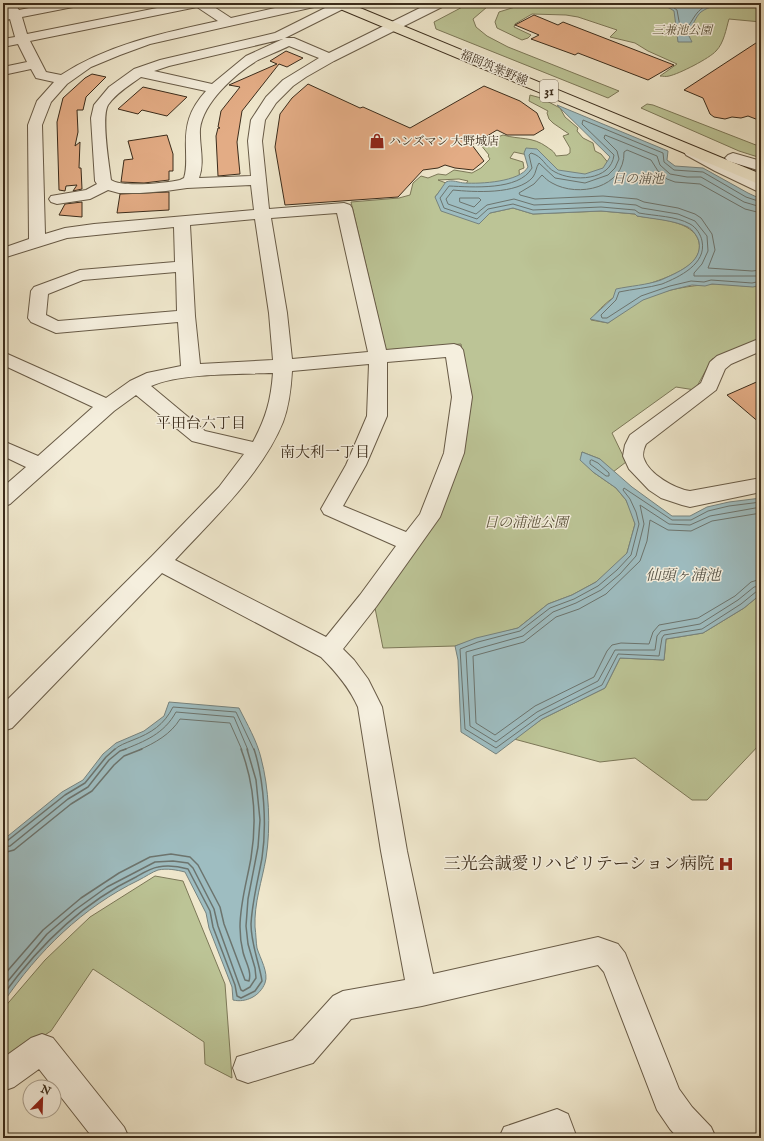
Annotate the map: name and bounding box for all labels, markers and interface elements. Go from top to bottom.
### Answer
park label: 三兼池公園 [652,23,714,38]
street label: 福岡筑紫野線 [458,47,530,89]
road number: 31 [540,80,558,102]
shop icon: ハンズマン 大野城店 [368,132,386,150]
place label: ハンズマン 大野城店 [389,134,499,149]
water label: 日の浦池 [612,171,666,188]
district label: 平田台六丁目 [156,414,246,433]
district label: 南大利一丁目 [280,443,370,462]
park label: 日の浦池公園 [484,514,570,532]
water label: 仙頭ヶ浦池 [645,566,722,585]
place label: 三光会誠愛リハビリテーション病院 [444,854,714,875]
hospital icon: 三光会誠愛リハビリテーション病院 [717,855,735,873]
north arrow [22,1079,62,1119]
text: N [37,1082,53,1099]

